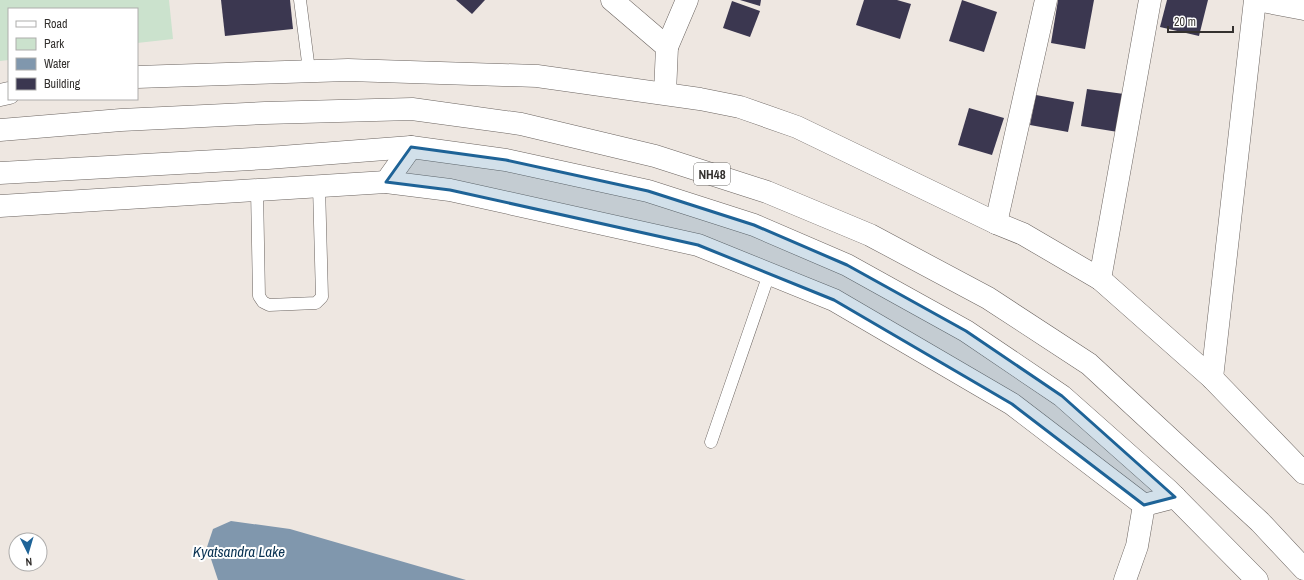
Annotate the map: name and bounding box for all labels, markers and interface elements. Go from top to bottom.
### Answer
legend [8,8,138,100]
scale bar [1168,8,1233,34]
text: 20 m [1174,14,1196,30]
text: Road [44,16,68,32]
text: Park [44,36,64,52]
text: Water [44,56,71,72]
text: Building [44,76,81,92]
road number: NH48 [694,163,730,185]
north arrow [8,532,48,572]
water label: Kyatsandra Lake [193,541,285,562]
text: N [25,555,33,569]

